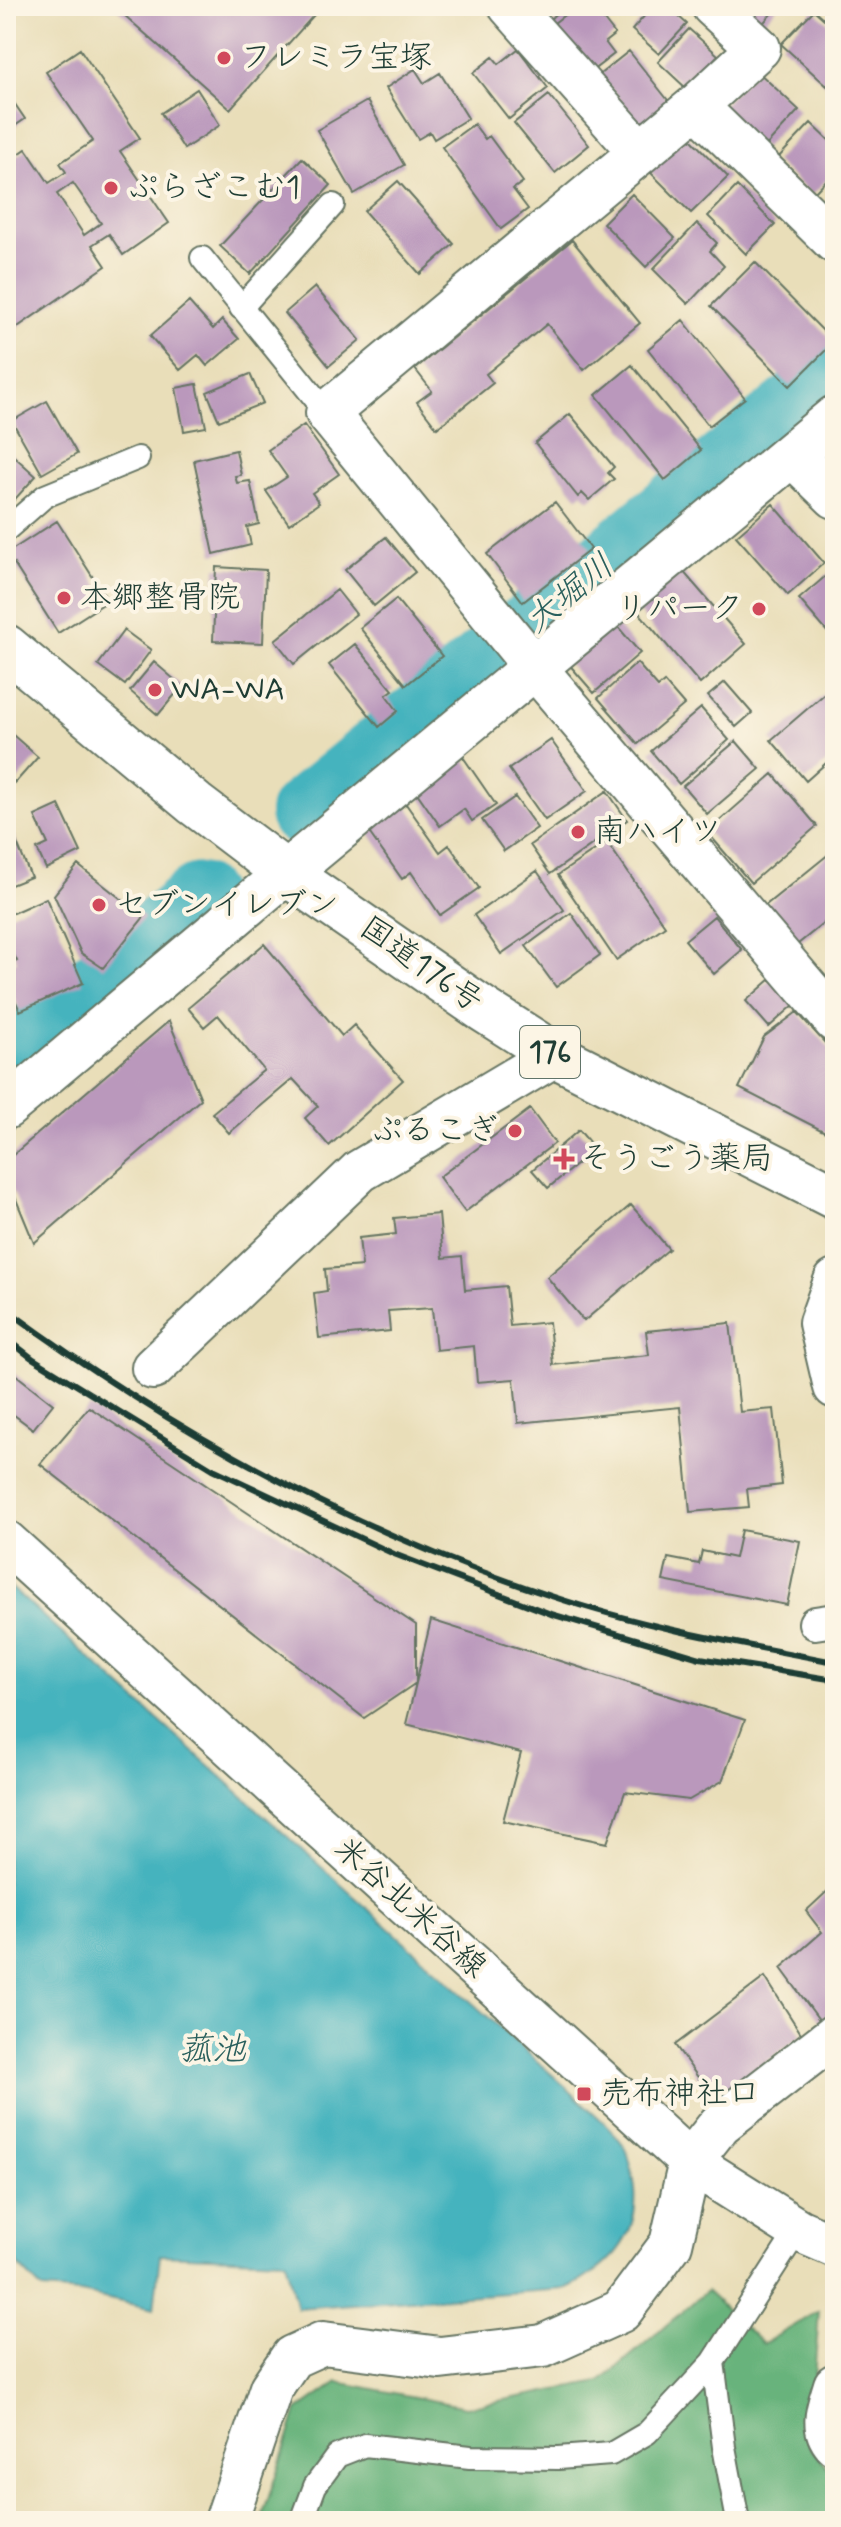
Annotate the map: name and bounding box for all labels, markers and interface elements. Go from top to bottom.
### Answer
place label: フレミラ宝塚 [240,37,432,79]
marker: フレミラ宝塚 [215,49,233,67]
place label: ぷらざこむ1 [127,167,300,209]
marker: ぷらざこむ1 [102,179,120,197]
water label: 大堀川 [516,544,624,644]
place label: 本郷整骨院 [80,577,240,619]
place label: リパーク [615,588,743,630]
marker: 本郷整骨院 [55,589,73,607]
marker: リパーク [750,600,768,618]
place label: WA-WA [171,669,285,711]
marker: WA-WA [146,681,164,699]
place label: 南ハイツ [594,811,722,853]
marker: 南ハイツ [569,823,587,841]
place label: セブンイレブン [115,884,339,926]
marker: セブンイレブン [90,896,108,914]
street label: 国道176号 [351,907,491,1023]
road number: 176 [520,1026,580,1078]
place label: ぷるこぎ [371,1110,499,1152]
marker: ぷるこぎ [506,1122,524,1140]
place label: そうごう薬局 [580,1138,773,1180]
marker: そうごう薬局 [555,1150,573,1168]
street label: 米谷北米谷線 [325,1828,495,1988]
water label: 菰池 [178,2028,247,2073]
place label: 売布神社口 [600,2073,760,2115]
marker: 売布神社口 [575,2085,593,2103]

